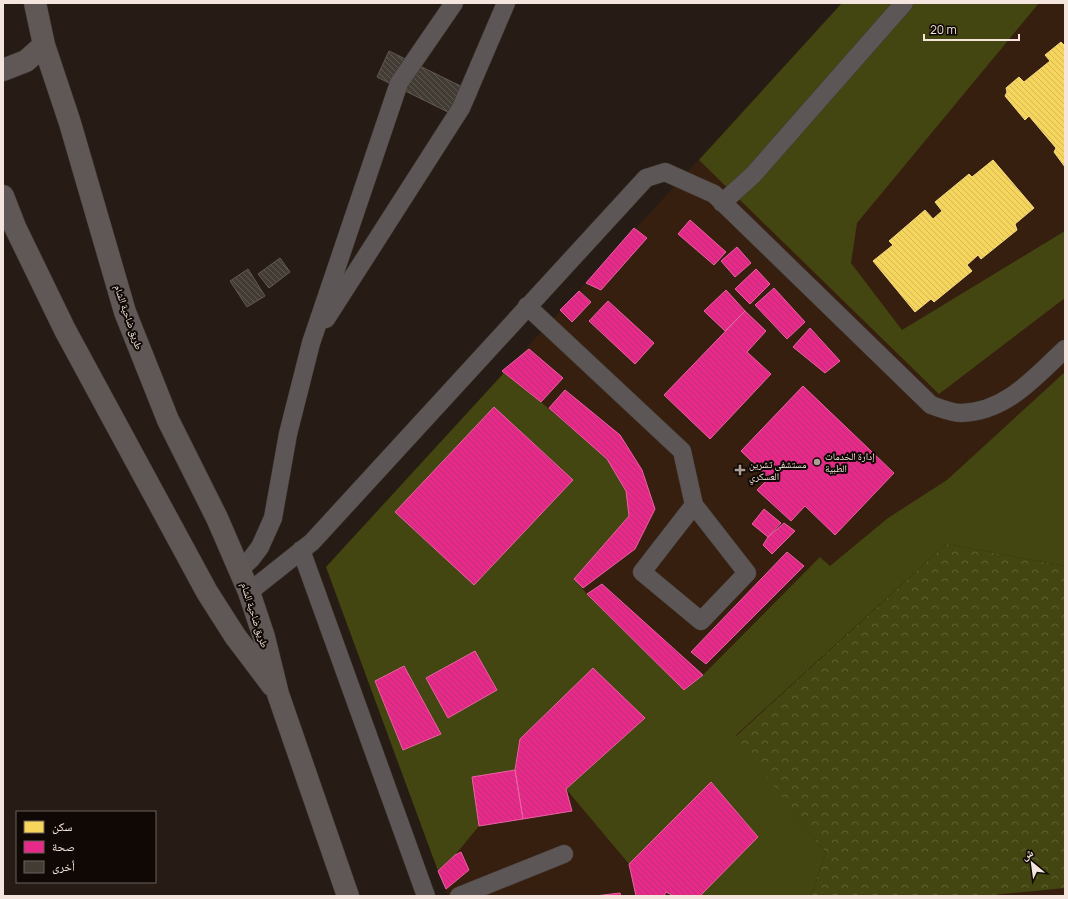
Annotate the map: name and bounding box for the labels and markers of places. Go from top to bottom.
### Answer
place label: إدارة الخدمات الطبية [825,449,875,475]
place label: مستشفى تشرين العسكري [749,457,807,485]
marker: إدارة الخدمات الطبية [812,457,822,467]
marker: مستشفى تشرين العسكري [734,464,746,476]

